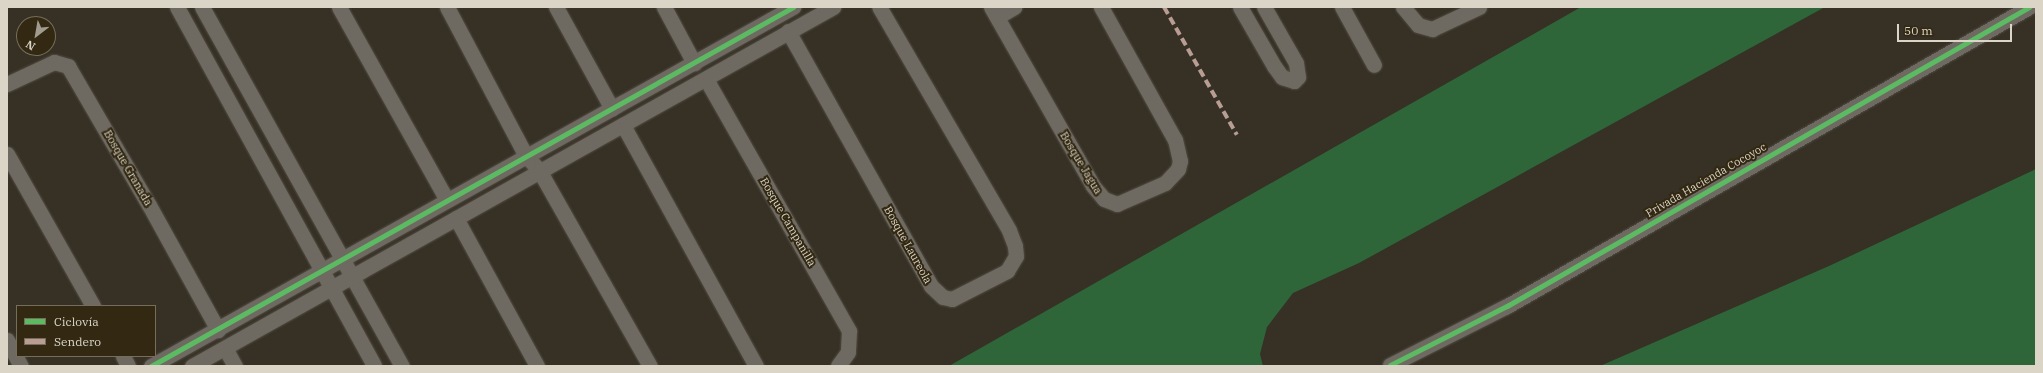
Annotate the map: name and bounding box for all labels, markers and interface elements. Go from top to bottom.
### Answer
north arrow [16,16,56,56]
scale bar [1899,16,2014,42]
text: 50 m [1904,23,1933,38]
text: N [23,37,38,54]
street label: Bosque Granada [101,128,155,208]
street label: Bosque Jagua [1057,129,1105,197]
street label: Privada Hacienda Cocoyoc [1643,140,1769,220]
street label: Bosque Campanilla [757,175,819,269]
street label: Bosque Laureola [881,204,935,286]
legend [16,305,156,357]
text: Ciclovía [54,314,99,329]
text: Sendero [54,334,101,349]

